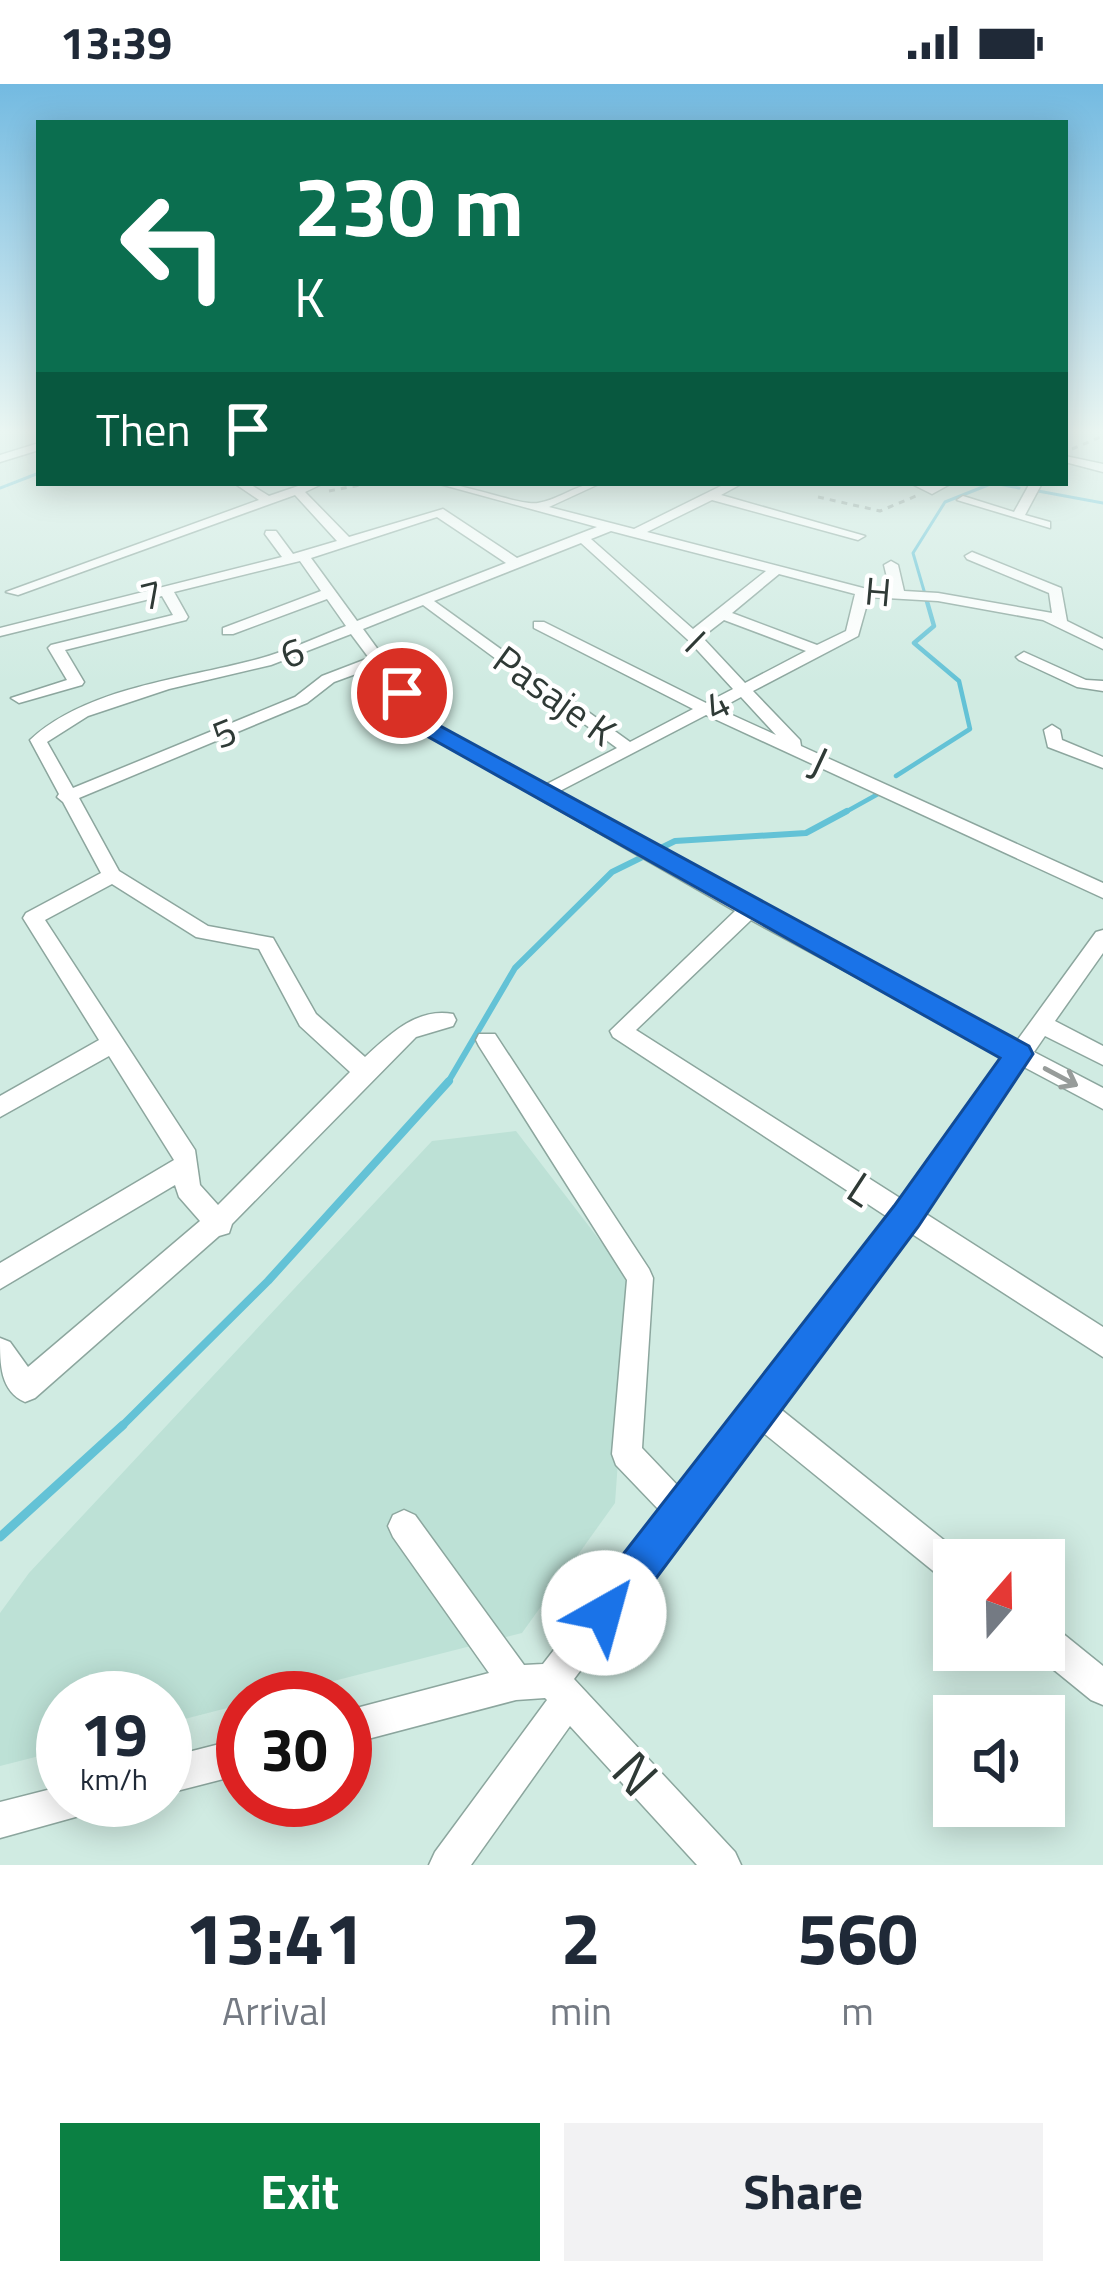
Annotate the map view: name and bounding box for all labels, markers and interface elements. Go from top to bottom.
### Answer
text: 13:39 [60,8,172,76]
text: 230 m [294,141,524,269]
icon: left [96,168,252,324]
text: K [294,256,325,338]
text: Then [96,395,191,463]
icon: arrive [215,396,281,462]
street label: H [862,560,894,622]
street label: 7 [133,563,169,625]
street label: I [672,616,720,666]
street label: 6 [272,621,312,683]
street label: Pasaje K [481,630,629,760]
pin [351,642,453,744]
icon: arrive [369,660,435,726]
street label: 4 [694,673,740,735]
street label: 5 [203,701,245,763]
street label: J [799,727,839,795]
one-way arrow [1042,1066,1078,1089]
street label: L [834,1154,890,1222]
north arrow [933,1539,1065,1671]
map controls [933,1539,1065,1827]
position arrow [541,1550,667,1676]
speed limit sign: 30 [216,1671,372,1827]
text: 19 [80,1688,148,1779]
button: sound [933,1695,1065,1827]
street label: N [594,1732,678,1814]
text: km/h [80,1756,148,1802]
text: 13:41 [185,1882,365,1992]
text: 2 [561,1882,601,1992]
text: 560 [797,1882,918,1992]
text: Arrival [222,1981,328,2040]
text: min [550,1981,612,2040]
text: m [841,1981,874,2040]
button: Exit [60,2123,540,2261]
button: Share [564,2123,1043,2261]

